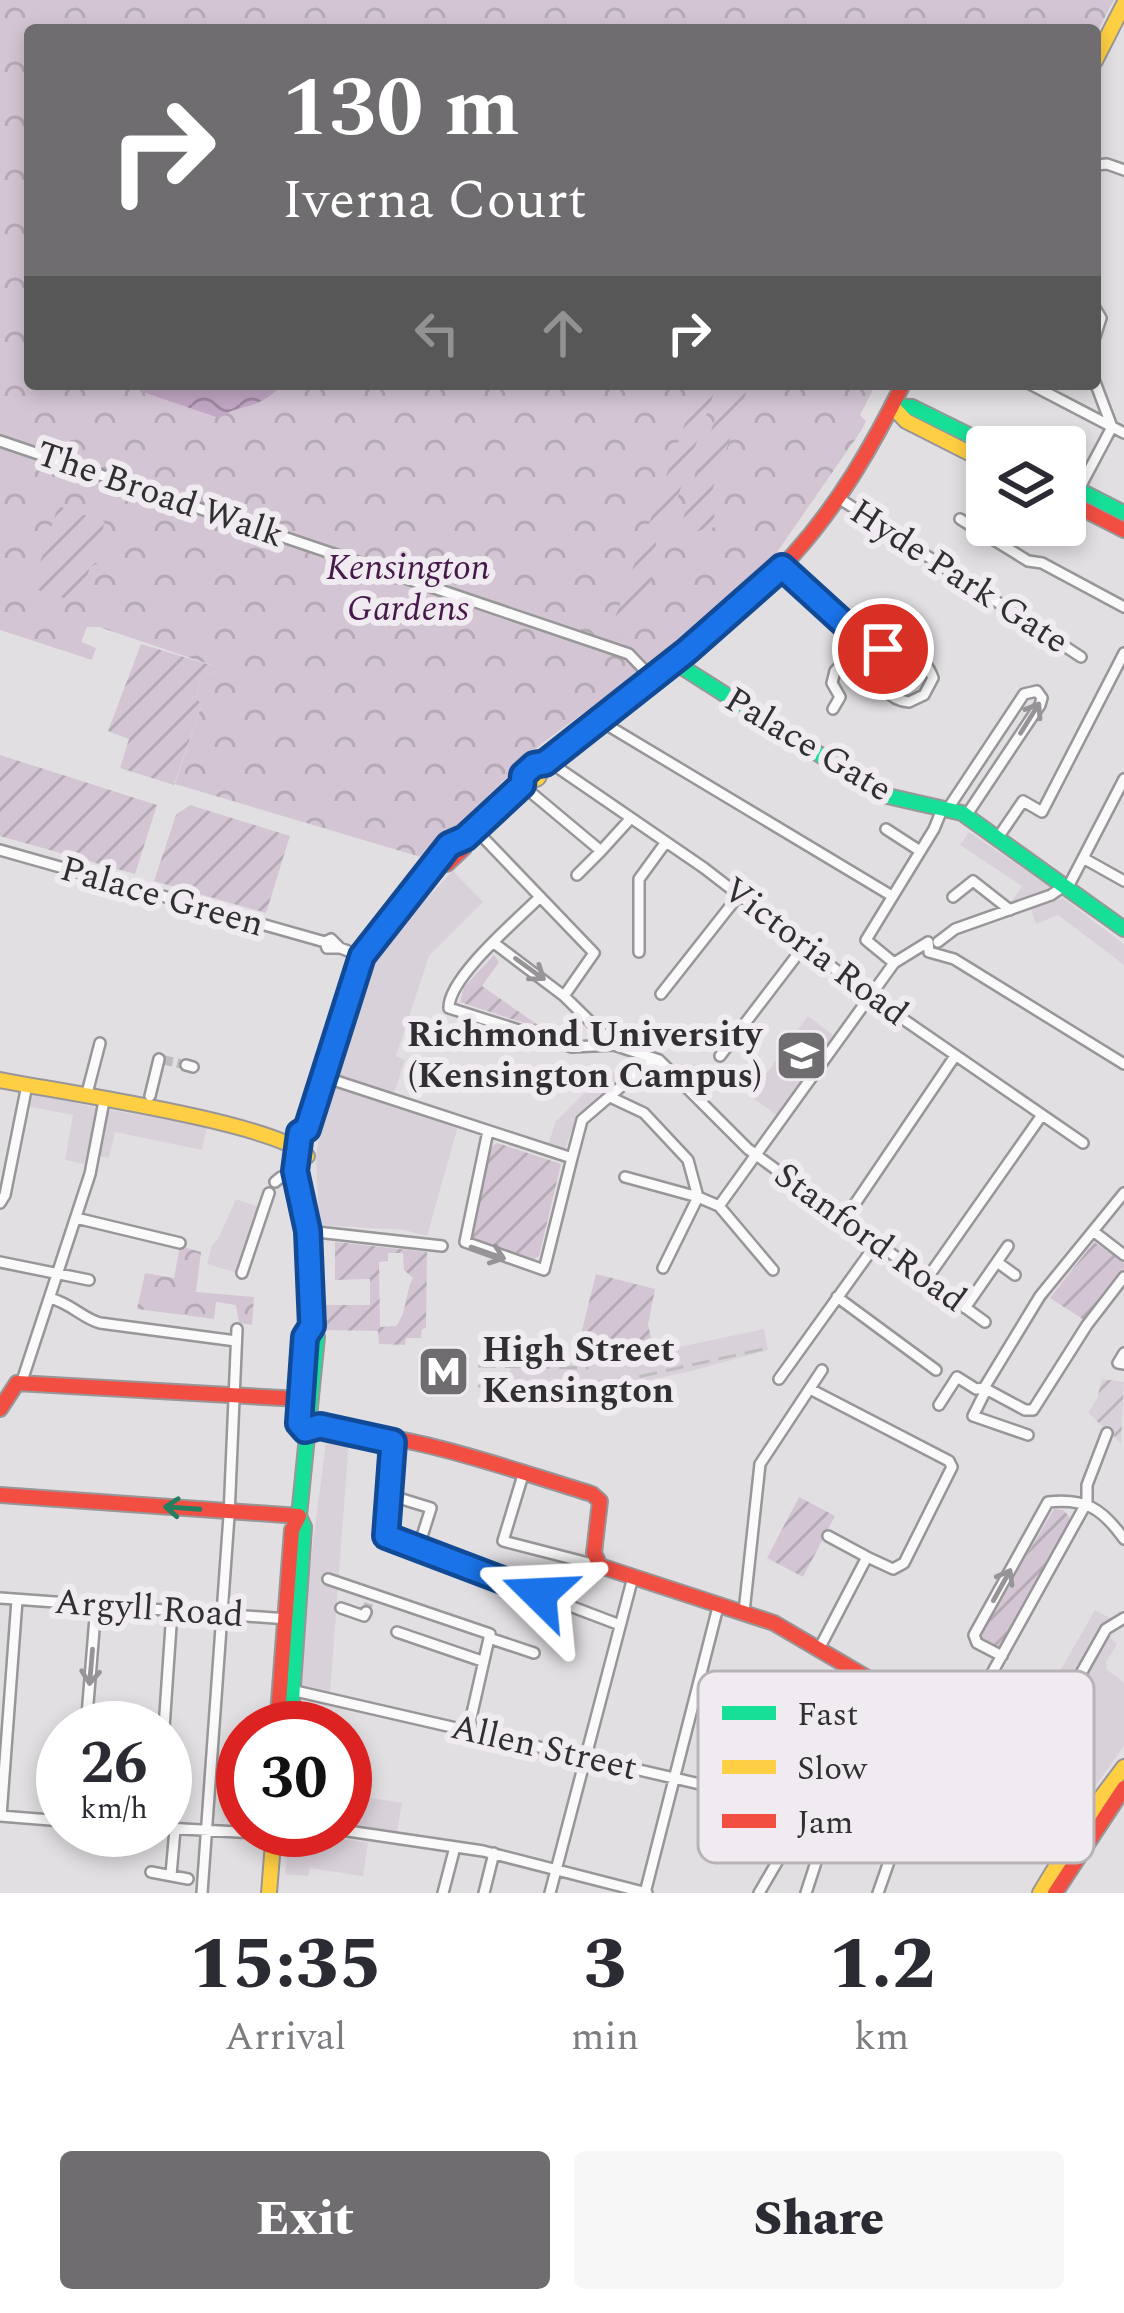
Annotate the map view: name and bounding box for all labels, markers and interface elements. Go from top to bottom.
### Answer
text: 130 m [282,45,520,173]
icon: right [84,72,240,228]
text: Iverna Court [282,160,587,242]
icon: left [404,300,470,366]
icon: ahead [530,300,596,366]
icon: right [656,300,722,366]
map controls [966,426,1086,546]
button: layers [966,426,1086,546]
street label: The Broad Walk [29,427,291,563]
street label: Hyde Park Gate [839,485,1079,669]
park label: Kensington Gardens [326,541,490,637]
pin [832,598,934,700]
icon: arrive [850,616,916,682]
street label: Palace Gate [714,673,902,817]
one-way arrow [1018,702,1042,736]
street label: Palace Green [54,842,270,952]
street label: Victoria Road [710,864,920,1040]
one-way arrow [513,955,546,981]
place label: Richmond University (Kensington Campus) [407,1008,764,1104]
school or university icon: Richmond University (Kensington Campus) [773,1028,829,1084]
street label: Stanford Road [762,1149,978,1327]
one-way arrow [468,1243,506,1265]
place label: High Street Kensington [482,1323,675,1419]
metro station icon: High Street Kensington [415,1343,471,1399]
one-way arrow [163,1496,202,1519]
position arrow [476,1531,602,1657]
one-way arrow [991,1568,1014,1603]
street label: Argyll Road [53,1575,245,1643]
one-way arrow [80,1647,103,1686]
legend [698,1671,1094,1863]
text: Fast [797,1690,858,1740]
street label: Allen Street [445,1700,643,1796]
speed limit sign: 30 [216,1701,372,1857]
text: 26 [80,1718,148,1810]
text: Slow [797,1744,868,1794]
text: km/h [80,1786,148,1832]
text: Jam [797,1798,853,1848]
text: 15:35 [189,1911,382,2020]
text: 3 [584,1911,627,2020]
text: 1.2 [828,1911,935,2020]
text: Arrival [225,2008,346,2067]
text: min [571,2008,639,2067]
text: km [854,2008,909,2067]
button: Exit [60,2151,550,2289]
button: Share [574,2151,1064,2289]

